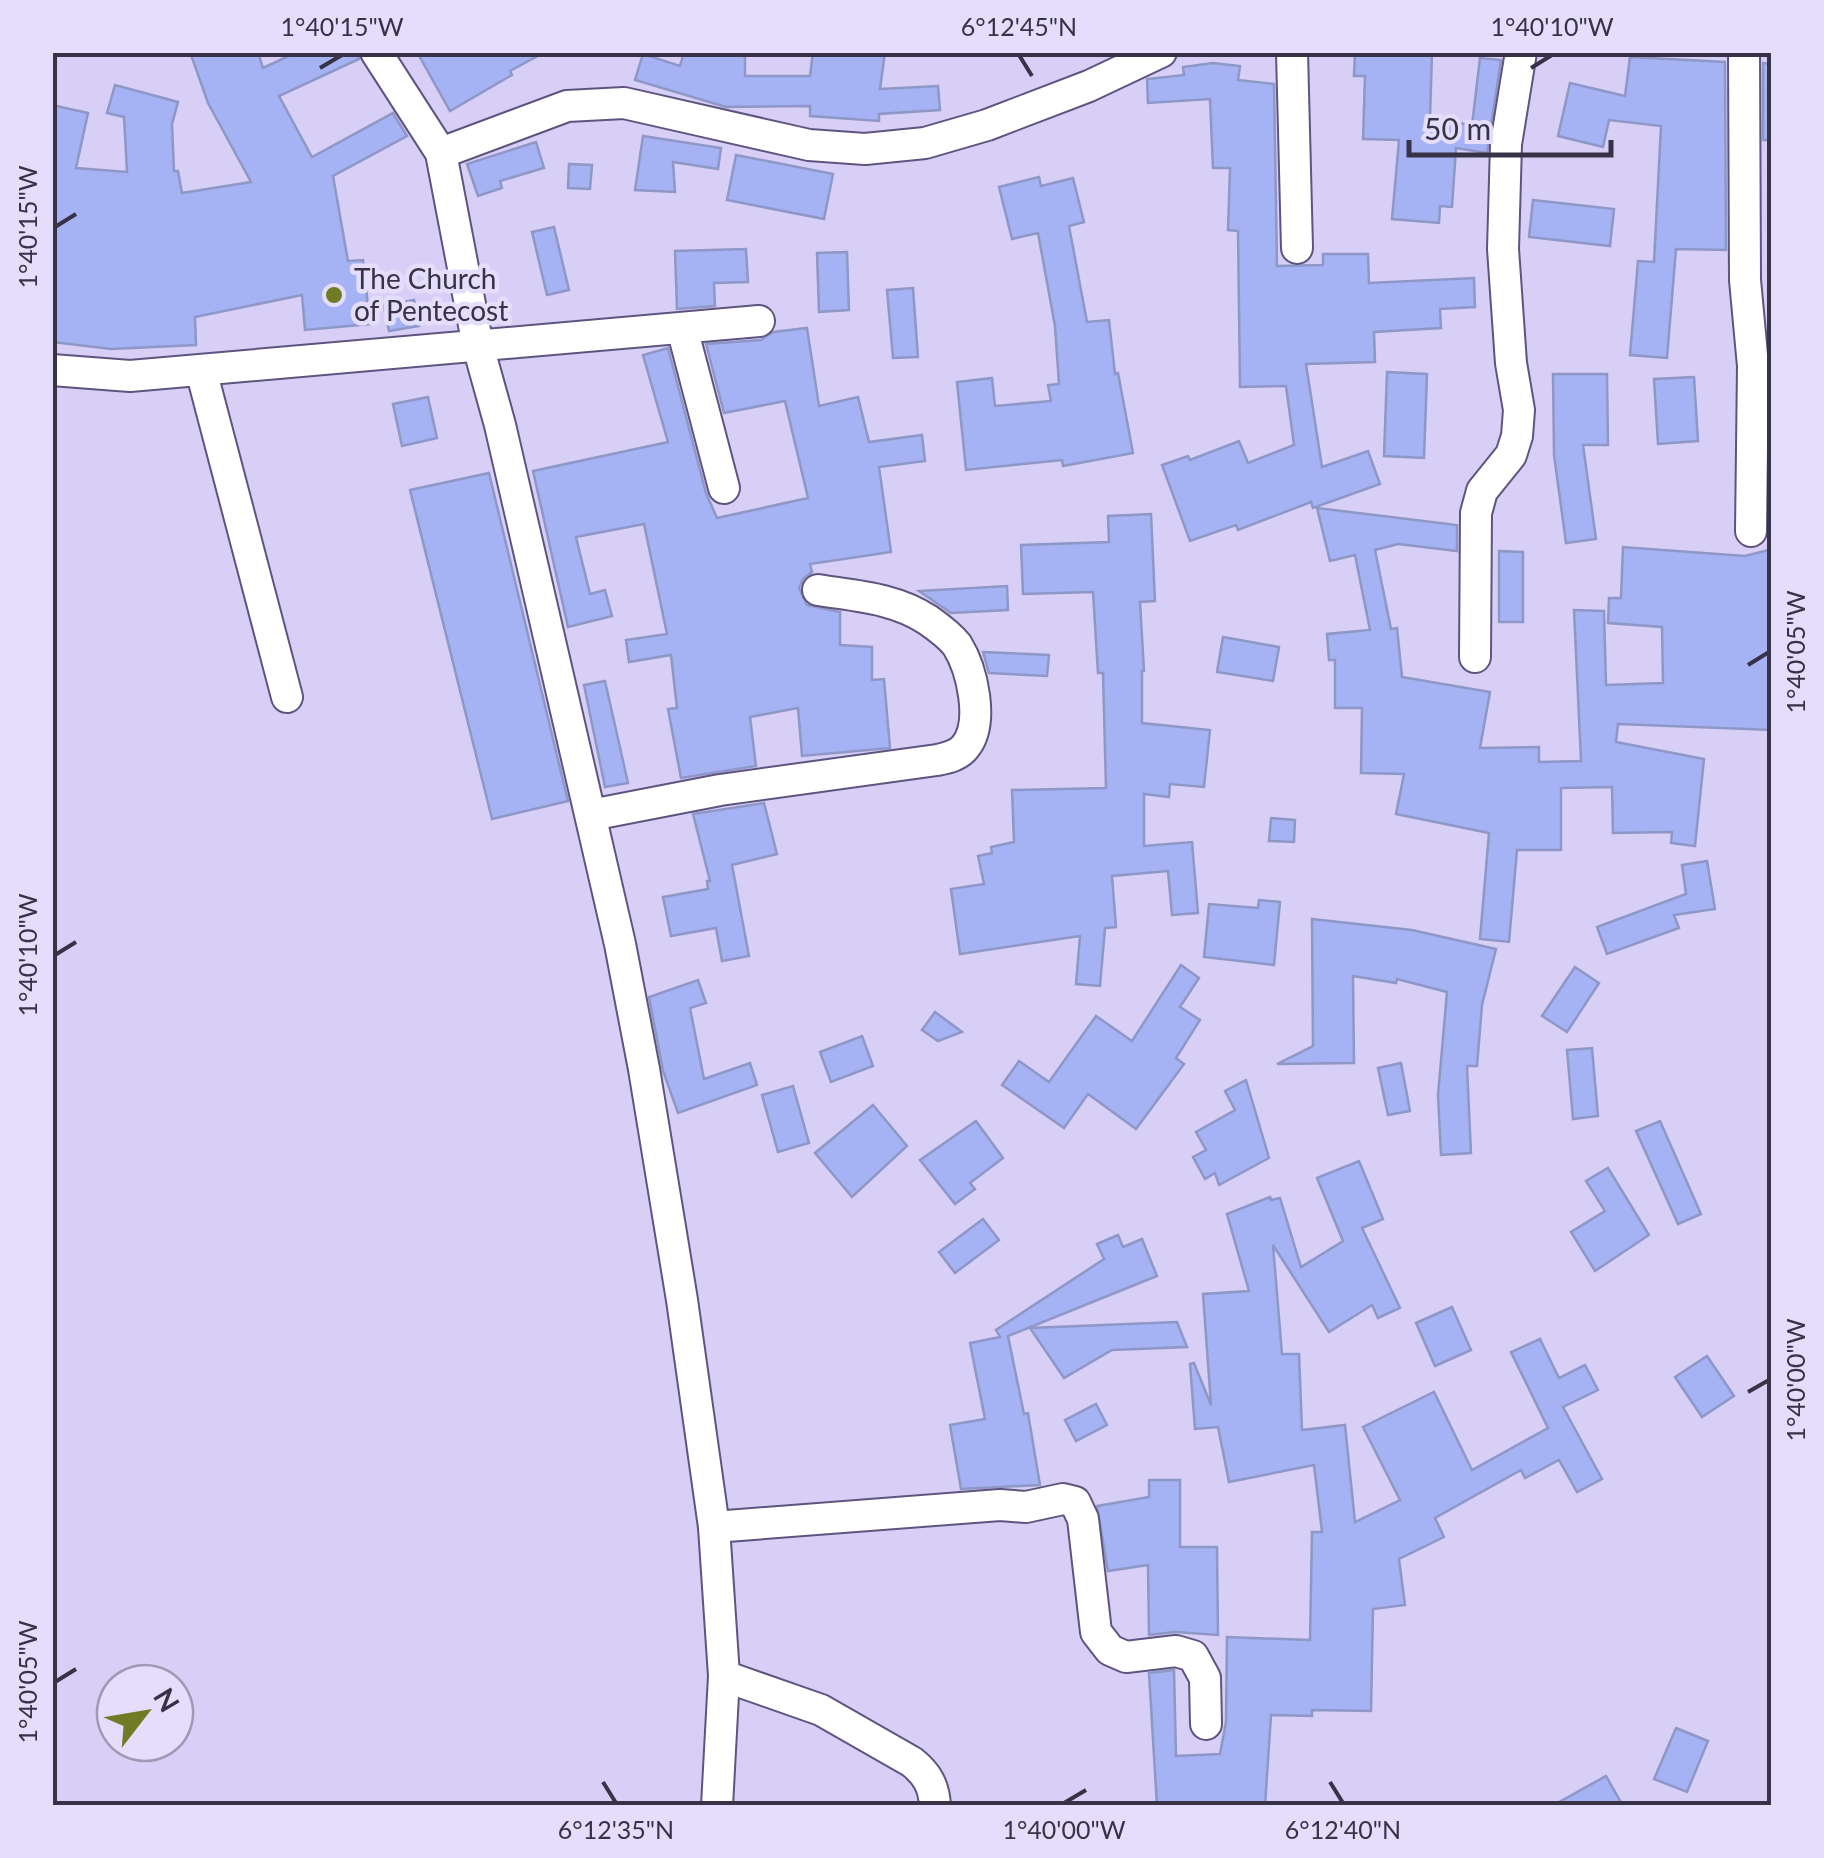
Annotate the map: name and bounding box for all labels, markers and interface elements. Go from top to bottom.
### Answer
text: 1°40'15"W [280,11,404,41]
text: 6°12'45"N [961,11,1077,41]
text: 1°40'10"W [1490,11,1614,41]
scale bar [1409,95,1612,157]
text: 50 m [1424,110,1491,146]
text: 1°40'15"W [12,165,42,289]
place label: The Church of Pentecost [354,261,508,327]
marker: The Church of Pentecost [323,284,345,306]
text: 1°40'05"W [1780,590,1810,714]
text: 1°40'10"W [12,893,42,1017]
text: 1°40'00"W [1780,1318,1810,1442]
text: 1°40'05"W [12,1620,42,1744]
north arrow [95,1663,195,1763]
text: N [147,1682,187,1718]
text: 6°12'35"N [558,1814,674,1844]
text: 1°40'00"W [1002,1814,1126,1844]
text: 6°12'40"N [1285,1814,1401,1844]

